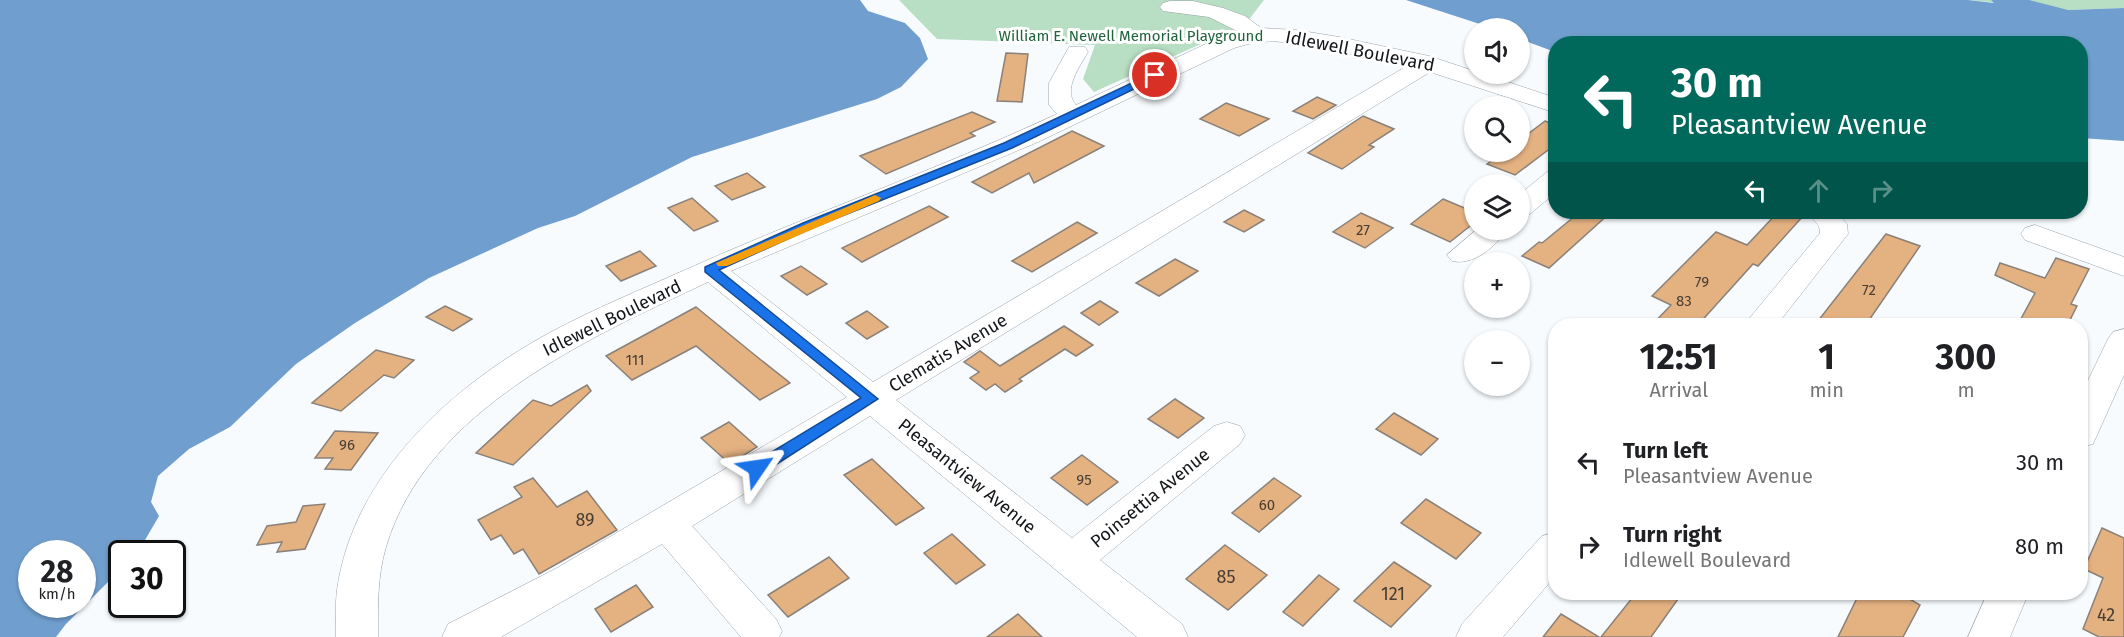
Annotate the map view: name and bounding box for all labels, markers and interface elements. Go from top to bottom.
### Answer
map controls [1464,18,1530,396]
button: sound [1464,18,1530,84]
street label: Idlewell Boulevard [1284,26,1436,76]
park label: William E. Newell Memorial Playground [999,27,1263,45]
pin [1129,49,1180,100]
icon: arrive [1138,58,1171,91]
text: 30 m [1671,58,1763,108]
icon: left [1572,60,1650,138]
button: search [1464,96,1530,162]
text: Pleasantview Avenue [1671,109,1927,141]
button: layers [1464,174,1530,240]
icon: left [1739,174,1772,207]
icon: ahead [1802,174,1835,207]
icon: right [1865,174,1898,207]
house number: 27 [1356,221,1370,239]
button: + [1464,252,1530,318]
house number: 79 [1695,273,1709,291]
street label: Idlewell Boulevard [539,275,685,361]
house number: 72 [1862,281,1876,299]
house number: 83 [1676,292,1692,310]
street label: Clematis Avenue [885,309,1011,397]
button: − [1464,330,1530,396]
text: 12:51 [1640,335,1718,379]
text: 1 [1818,335,1835,379]
text: 300 [1936,335,1996,379]
house number: 111 [625,351,645,369]
text: Arrival [1649,378,1708,402]
text: min [1809,378,1844,402]
text: m [1957,378,1975,402]
street label: Pleasantview Avenue [894,414,1040,538]
house number: 96 [339,436,355,454]
position arrow [725,436,789,500]
text: Turn left [1623,437,1708,464]
street label: Poinsettia Avenue [1086,443,1214,553]
icon: left [1572,446,1605,479]
text: 30 m [2016,449,2064,476]
text: Pleasantview Avenue [1623,464,1813,488]
house number: 95 [1076,471,1092,489]
house number: 60 [1259,496,1275,514]
house number: 89 [575,509,595,531]
text: Turn right [1623,521,1722,548]
icon: right [1572,530,1605,563]
text: 80 m [2015,533,2064,560]
speed limit sign: 30 [108,540,186,618]
text: Idlewell Boulevard [1623,548,1791,572]
text: 28 [41,554,73,590]
house number: 85 [1217,566,1235,588]
house number: 121 [1381,583,1405,605]
text: km/h [38,585,76,603]
house number: 42 [2097,604,2115,626]

